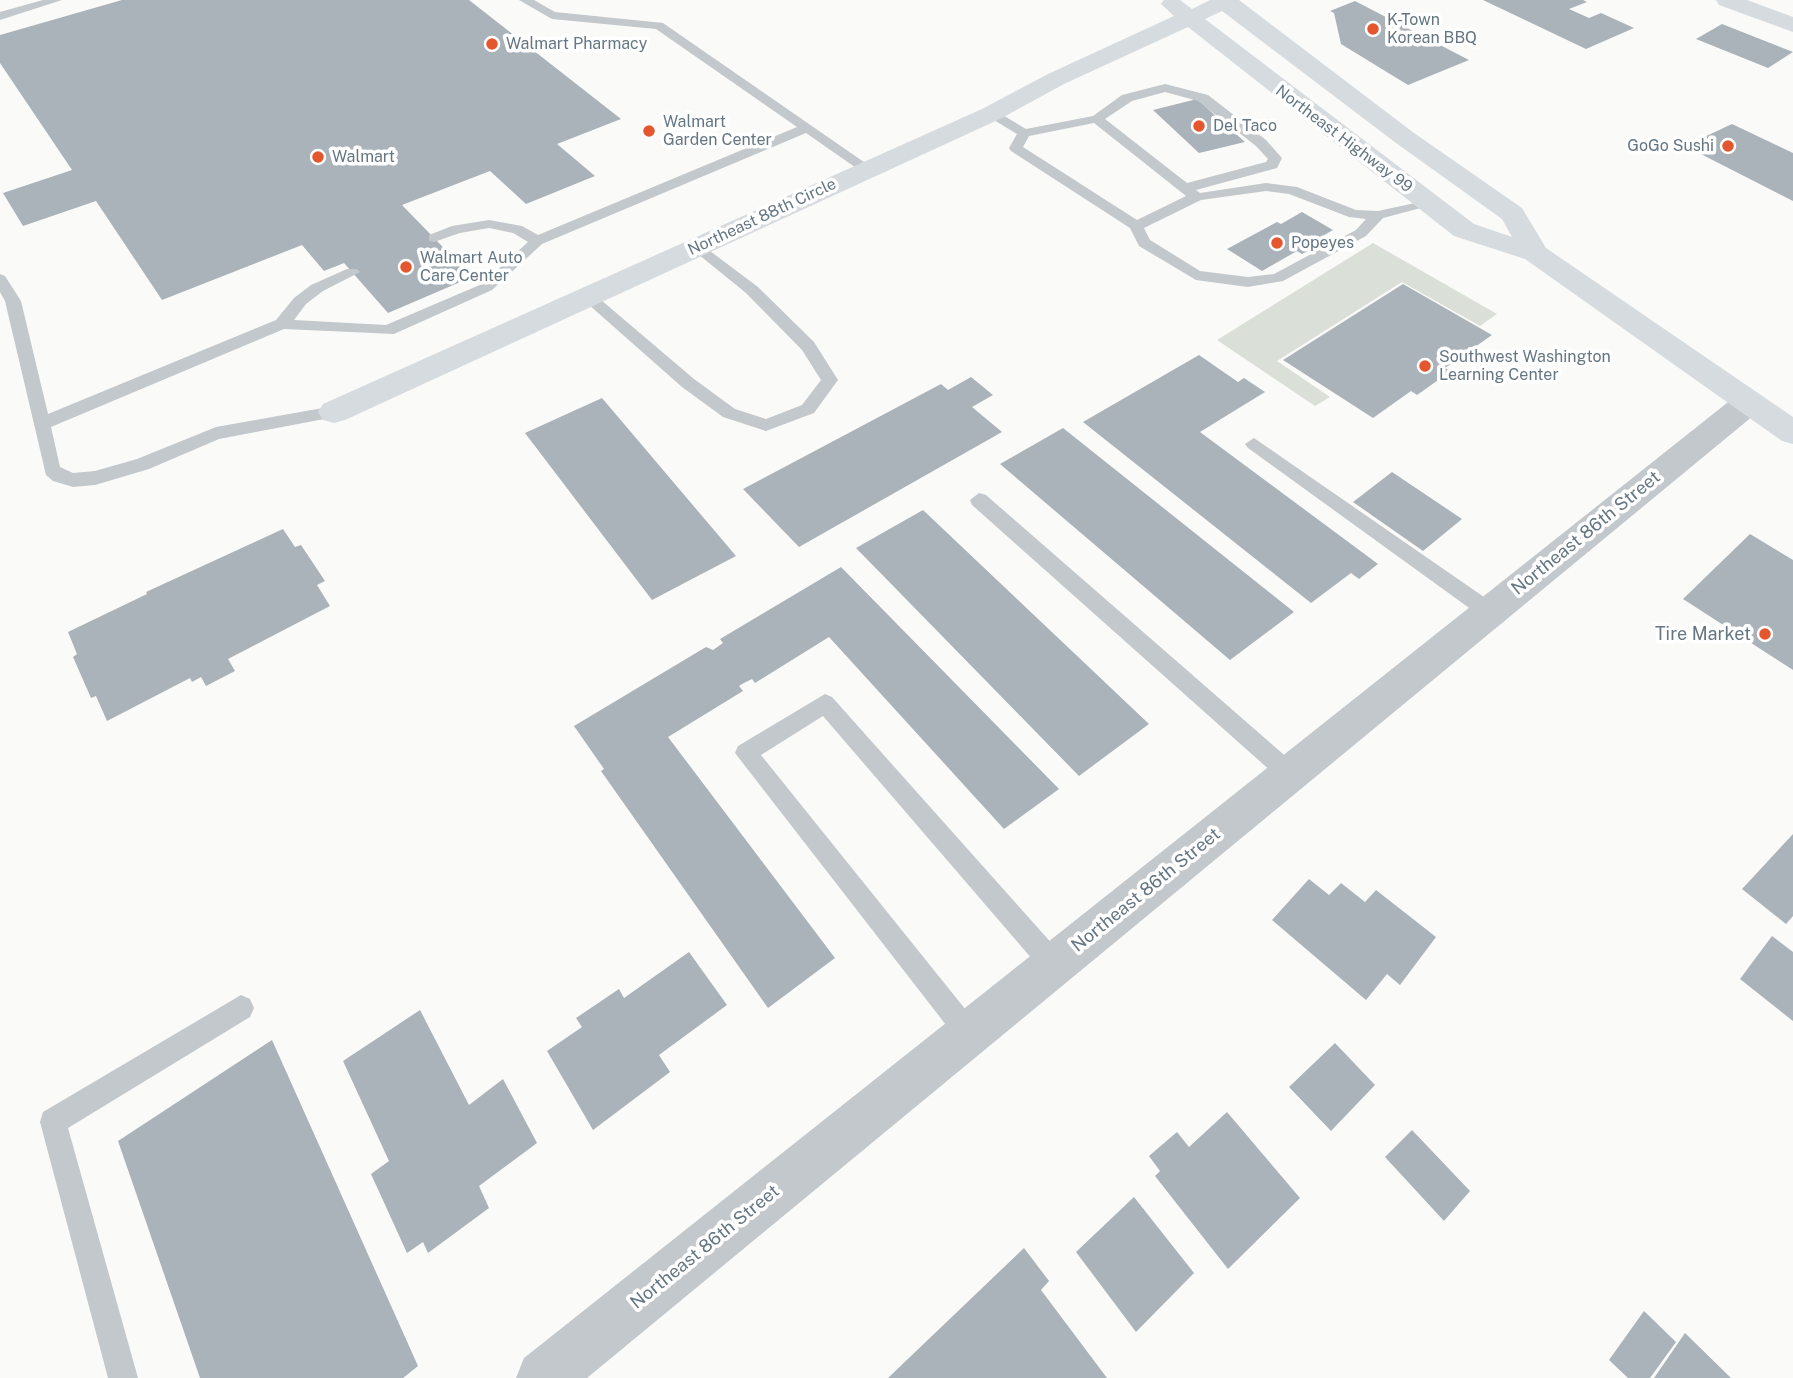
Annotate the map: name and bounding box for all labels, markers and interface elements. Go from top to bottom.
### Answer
place label: K-Town Korean BBQ [1387,10,1477,48]
marker: K-Town Korean BBQ [1365,21,1381,37]
place label: Walmart Pharmacy [506,34,647,54]
marker: Walmart Pharmacy [484,36,500,52]
street label: Northeast Highway 99 [1272,81,1416,197]
place label: Walmart Garden Center [663,112,772,150]
place label: Del Taco [1213,116,1277,136]
marker: Del Taco [1191,118,1207,134]
marker: Walmart Garden Center [641,123,657,139]
place label: GoGo Sushi [1627,136,1714,156]
marker: GoGo Sushi [1720,138,1736,154]
place label: Walmart [332,147,395,167]
marker: Walmart [310,149,326,165]
street label: Northeast 88th Circle [685,174,839,260]
place label: Popeyes [1291,233,1354,253]
marker: Popeyes [1269,235,1285,251]
place label: Walmart Auto Care Center [420,248,523,286]
marker: Walmart Auto Care Center [398,259,414,275]
place label: Southwest Washington Learning Center [1439,347,1611,385]
marker: Southwest Washington Learning Center [1417,358,1433,374]
street label: Northeast 86th Street [1507,466,1665,600]
place label: Tire Market [1655,623,1751,645]
marker: Tire Market [1757,626,1773,642]
street label: Northeast 86th Street [1067,823,1225,957]
street label: Northeast 86th Street [626,1180,784,1314]

